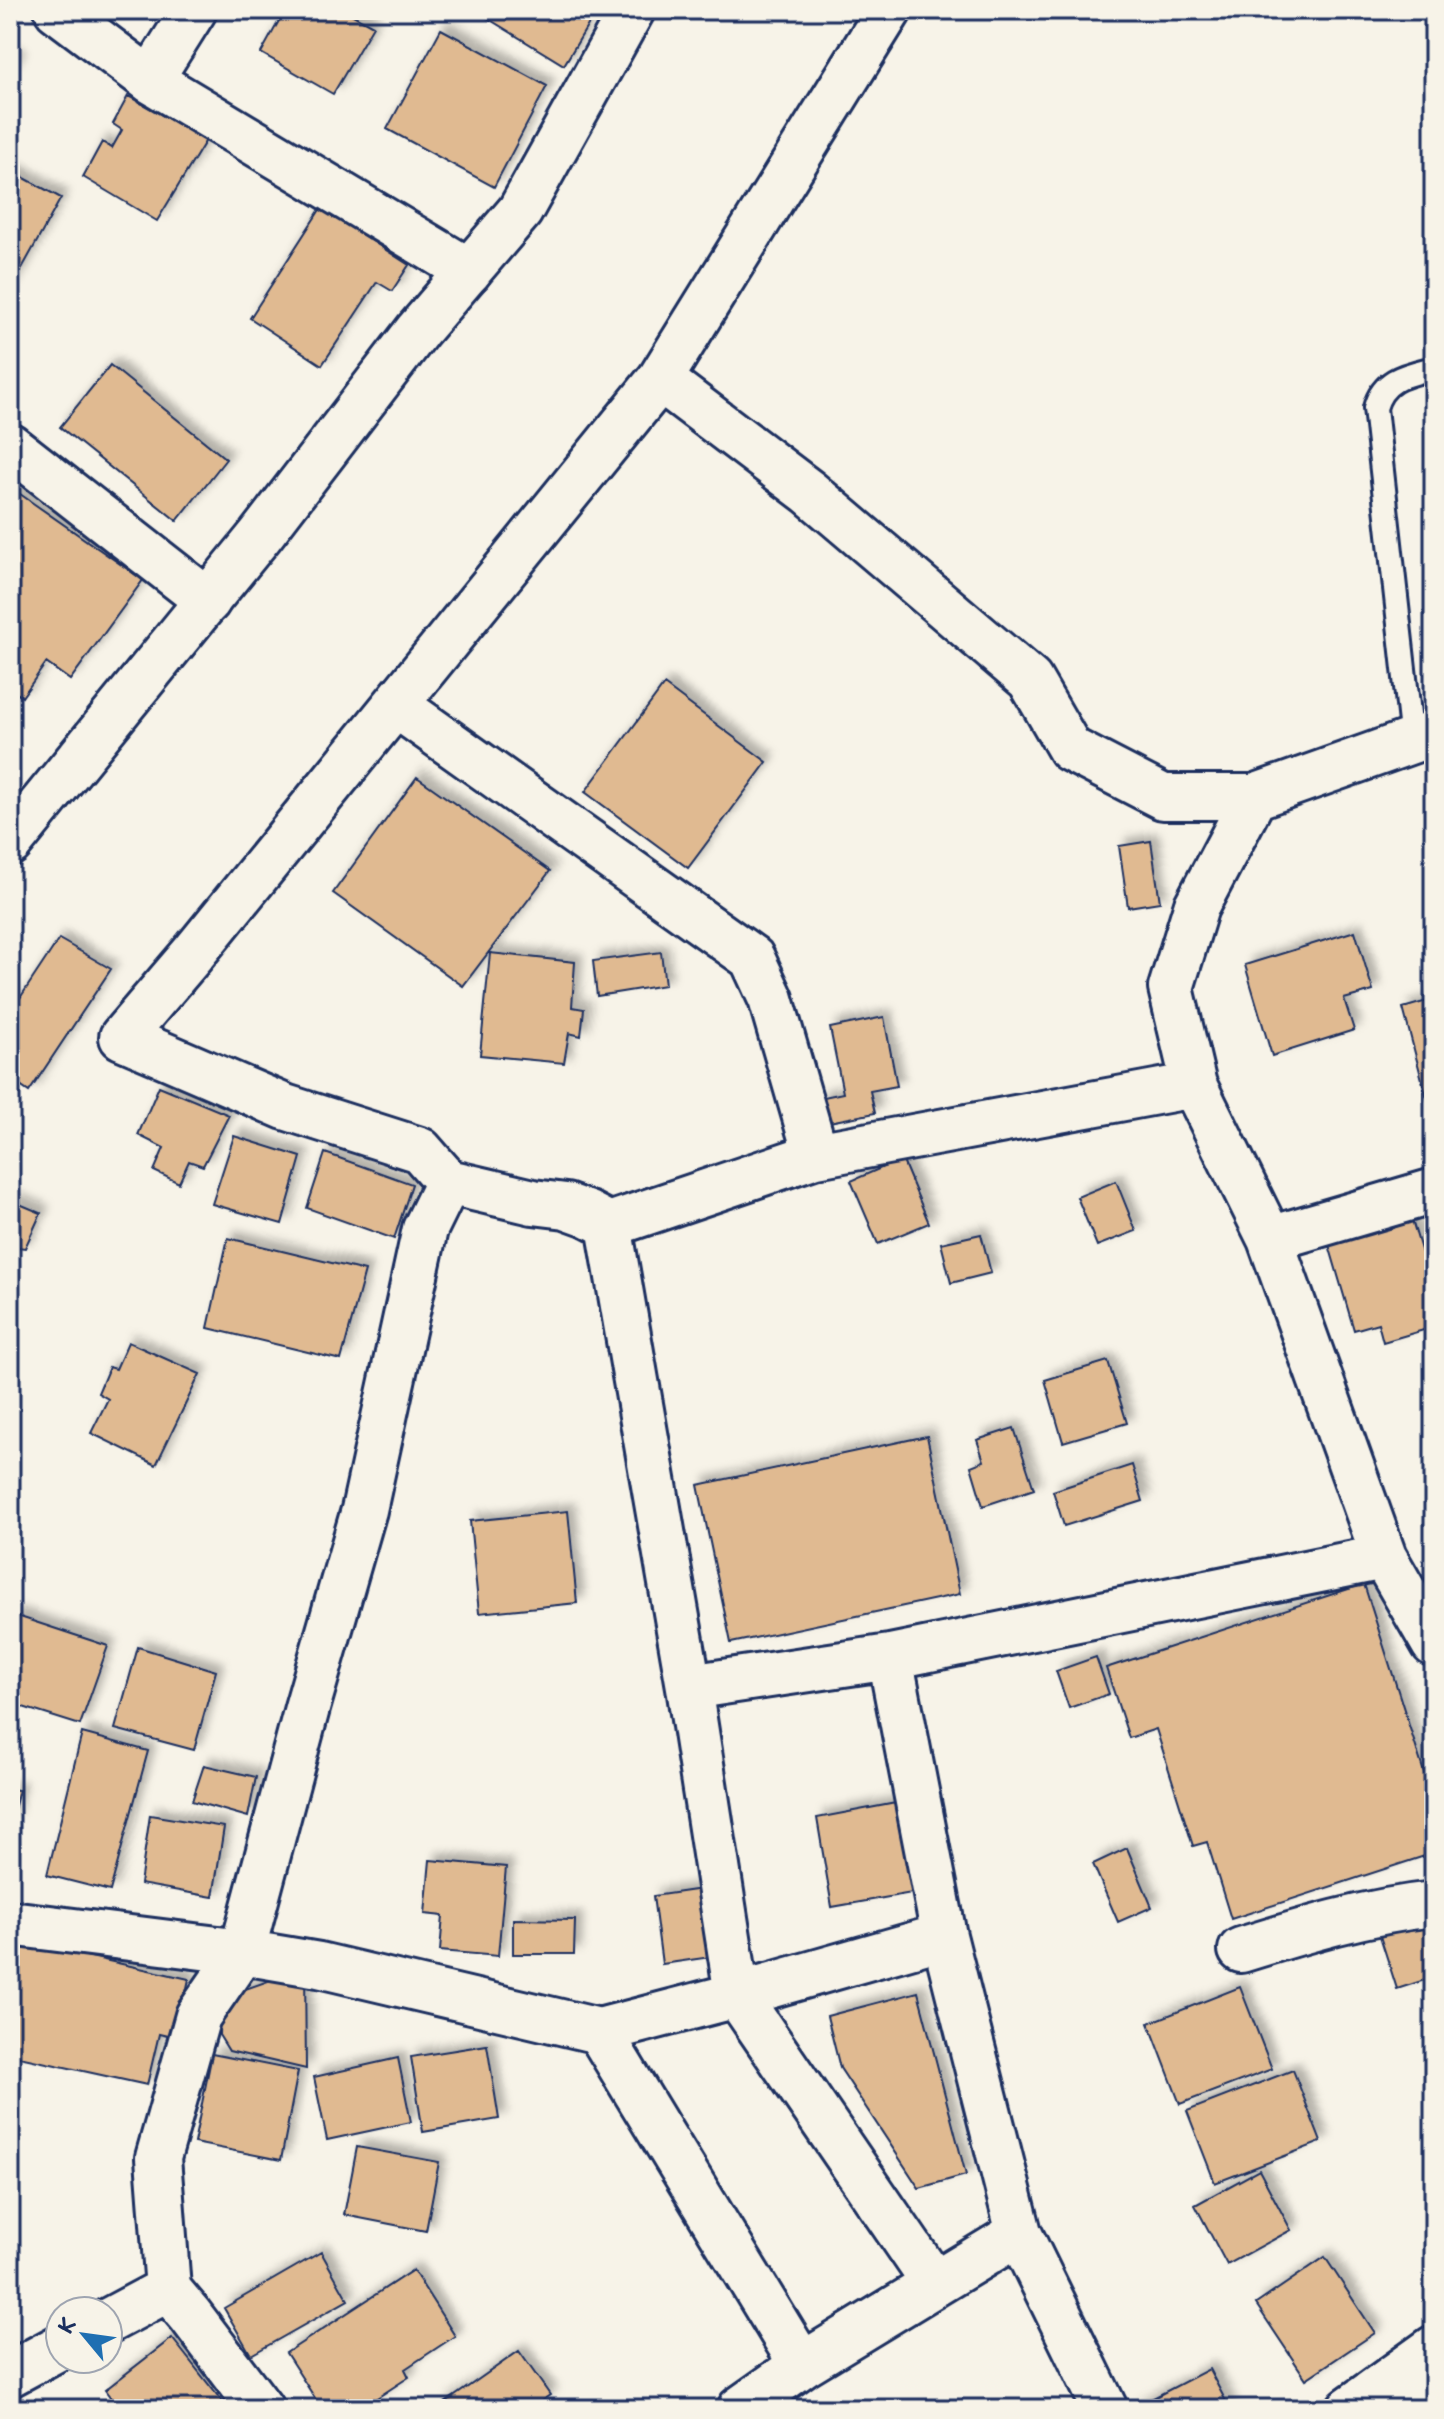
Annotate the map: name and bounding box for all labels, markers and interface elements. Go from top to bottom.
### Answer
north arrow [44,2295,124,2375]
text: K [50,2312,82,2338]

